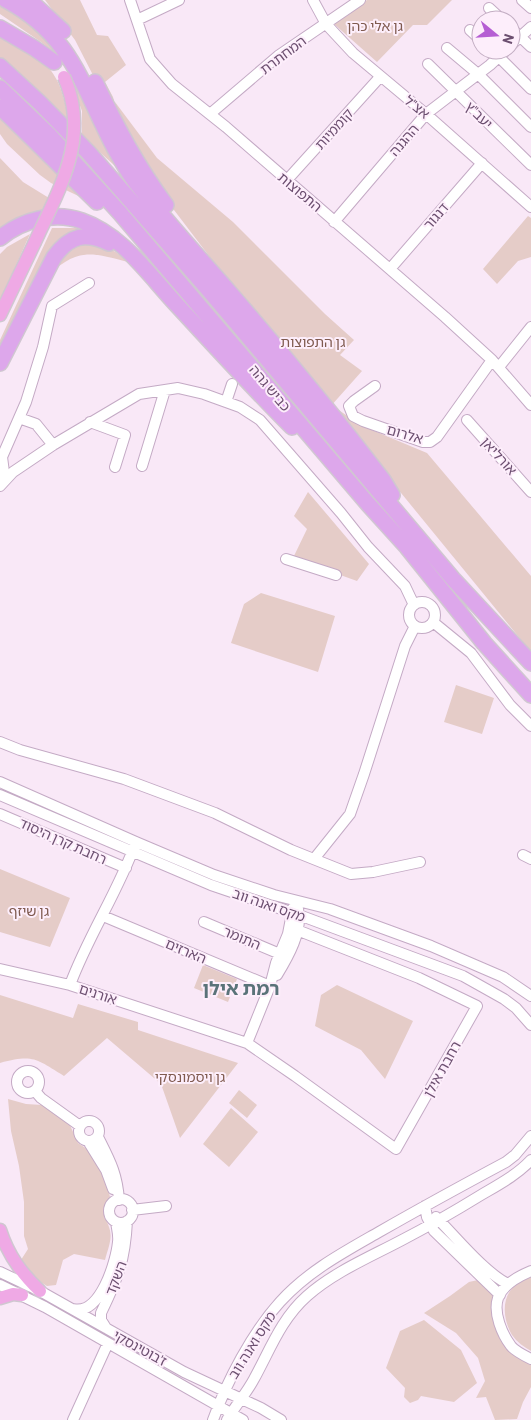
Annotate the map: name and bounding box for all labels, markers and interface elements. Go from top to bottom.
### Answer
north arrow [471,10,521,60]
park label: גן אלי כהן [347,17,403,34]
street label: המחתרת [256,32,309,77]
text: N [499,32,518,46]
street label: אצ"ל [401,91,434,122]
street label: יעב"ץ [462,97,497,132]
street label: קוממיות [311,105,357,153]
street label: ההגנה [385,120,422,159]
street label: התפוצות [275,168,326,215]
street label: דנגור [420,199,452,232]
park label: גן התפוצות [281,333,345,350]
street label: כביש גהה [246,361,295,414]
street label: אלרום [385,420,425,447]
street label: אורליאן [478,433,521,478]
street label: רחבת קרן היסוד [17,814,110,867]
street label: מקס ואנה ווב [230,884,308,925]
park label: גן שיזף [9,902,49,919]
street label: התומר [221,922,264,953]
street label: הארזים [163,934,209,967]
district label: רמת אילן [203,976,279,999]
street label: אורנים [77,979,119,1008]
street label: רחבת אילן [419,1038,464,1100]
park label: גן ויסמונסקי [155,1068,225,1085]
street label: השקד [101,1258,130,1297]
street label: מקס ואנה ווב [224,1308,279,1382]
street label: ז'בוטינסקי [110,1326,170,1369]

